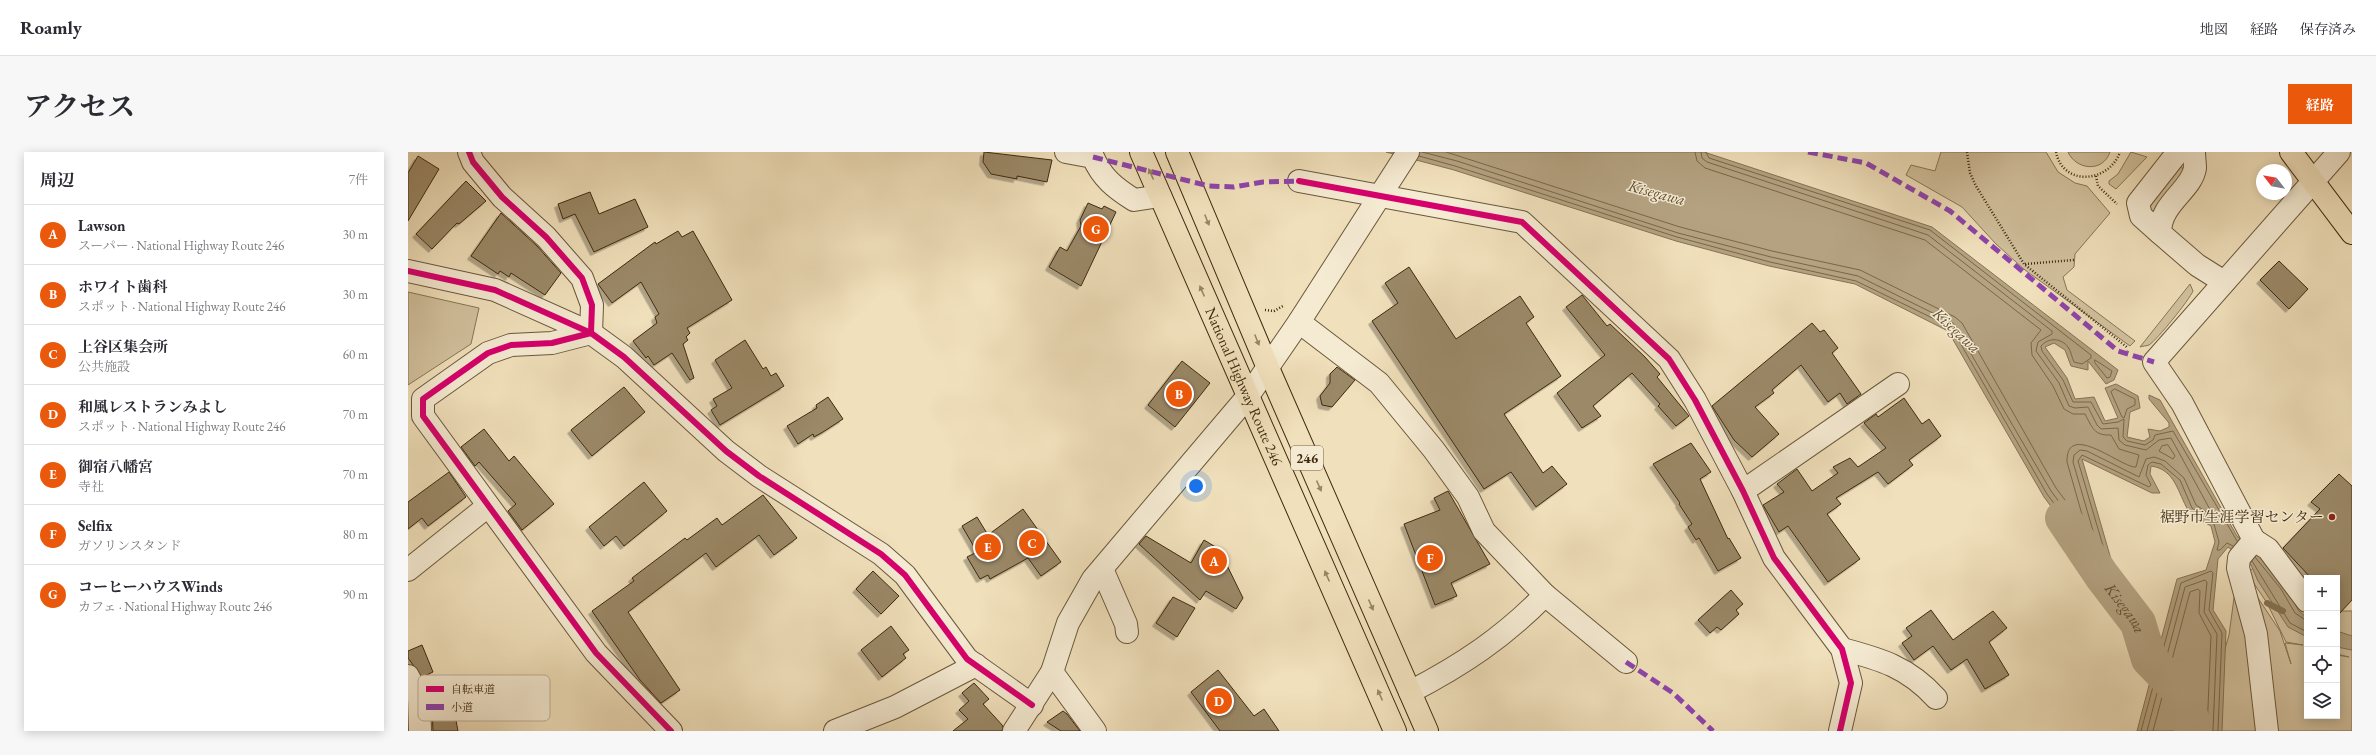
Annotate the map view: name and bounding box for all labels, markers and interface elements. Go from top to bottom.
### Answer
text: Roamly [20,15,82,40]
text: 地図 [2200,20,2228,38]
text: 経路 [2250,20,2278,38]
text: 保存済み [2300,20,2356,38]
button: 経路 [2288,84,2352,124]
text: アクセス [24,88,135,124]
north arrow [2256,164,2292,200]
one-way arrow [1147,168,1154,180]
text: 周辺 [40,169,74,191]
text: 7件 [349,171,368,188]
water label: Kisegawa [1625,175,1687,210]
pin: G [1083,214,1109,244]
one-way arrow [1204,215,1210,226]
text: Lawson [78,216,126,235]
text: A [48,226,58,243]
text: 30 m [343,226,368,243]
text: スーパー · National Highway Route 246 [78,237,284,254]
text: ホワイト歯科 [78,277,168,296]
one-way arrow [1199,285,1205,296]
text: B [49,286,57,303]
text: 30 m [343,286,368,303]
text: スポット · National Highway Route 246 [78,298,286,315]
water label: Kisegawa [1928,302,1985,358]
street label: National Highway Route 246 [1201,304,1287,468]
one-way arrow [1254,335,1260,347]
text: 上谷区集会所 [78,337,168,356]
text: C [48,346,58,363]
text: 60 m [343,346,368,363]
text: 公共施設 [78,358,130,375]
pin: B [1166,379,1192,409]
text: 和風レストランみよし [78,397,228,416]
text: D [48,406,58,423]
text: 70 m [343,406,368,423]
text: スポット · National Highway Route 246 [78,418,286,435]
road number: 246 [1291,446,1323,470]
text: 御宿八幡宮 [78,457,153,476]
text: E [49,466,57,483]
text: 70 m [343,466,368,483]
your location [1186,476,1206,496]
text: 寺社 [78,478,104,495]
one-way arrow [1317,480,1323,492]
place label: 裾野市生涯学習センター [2160,507,2324,526]
marker: 裾野市生涯学習センター [2327,512,2337,522]
text: Selfix [78,516,113,535]
text: F [49,526,57,543]
text: 80 m [343,526,368,543]
pin: C [1019,528,1045,558]
pin: E [975,532,1001,562]
text: ガソリンスタンド [78,537,182,554]
pin: F [1417,543,1443,573]
pin: A [1201,546,1227,576]
one-way arrow [1324,571,1330,582]
map controls [2304,575,2340,719]
button: + [2304,575,2340,611]
text: コーヒーハウスWinds [78,577,223,596]
water label: Kisegawa [2099,578,2150,636]
text: G [48,586,58,603]
text: 90 m [343,586,368,603]
text: カフェ · National Highway Route 246 [78,598,272,615]
one-way arrow [1369,599,1375,611]
button: − [2304,611,2340,647]
button: locate [2304,647,2340,683]
legend [418,675,550,721]
text: 自転車道 [451,682,495,696]
button: layers [2304,683,2340,719]
pin: D [1206,686,1232,716]
one-way arrow [1376,689,1382,701]
text: 小道 [451,700,473,714]

